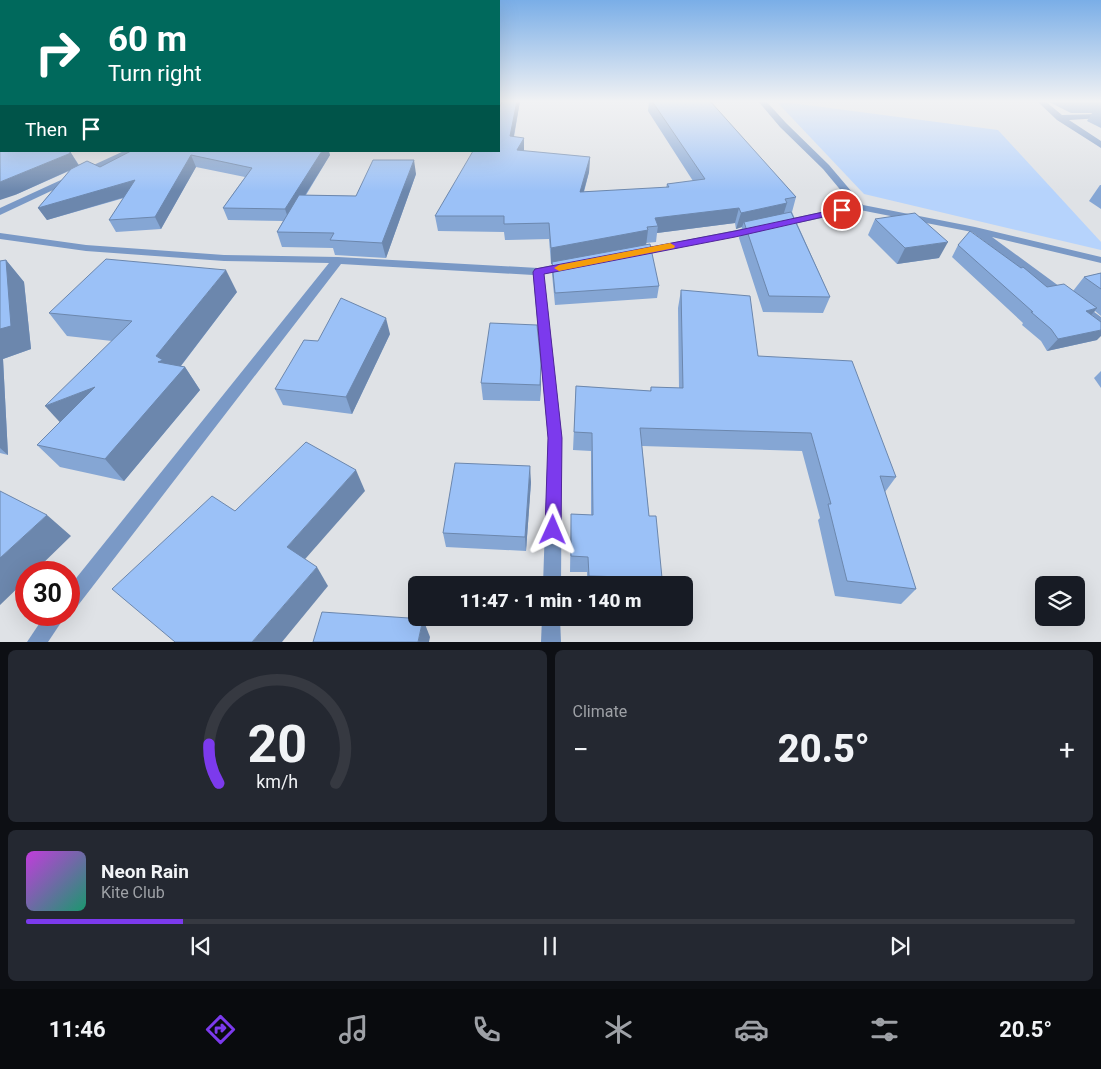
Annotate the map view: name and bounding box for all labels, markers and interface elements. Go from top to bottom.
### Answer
text: 60 m [108,19,187,60]
icon: right [25,20,90,85]
text: Turn right [108,61,202,86]
icon: arrive [77,115,105,143]
text: Then [25,118,67,141]
pin [821,189,863,231]
icon: arrive [828,196,856,224]
position arrow [526,503,578,555]
speed limit sign: 30 [15,561,80,626]
map controls [1035,576,1085,626]
button: layers [1035,576,1085,626]
text: 11:47 · 1 min · 140 m [459,589,642,612]
text: Climate [573,702,627,721]
text: 20 [247,714,307,775]
text: 20.5° [778,727,870,771]
text: − [573,733,589,766]
text: + [1059,733,1075,766]
text: km/h [256,771,298,792]
text: Neon Rain [101,860,189,883]
text: Kite Club [101,883,165,902]
icon: previous [187,932,215,960]
icon: pause [536,932,564,960]
icon: next [886,932,914,960]
icon: directions [203,1012,238,1047]
icon: music [336,1012,371,1047]
icon: phone [469,1012,504,1047]
icon: climate [601,1012,636,1047]
icon: car [734,1012,769,1047]
icon: filters [867,1012,902,1047]
text: 11:46 [49,1017,106,1042]
text: 20.5° [999,1017,1052,1042]

